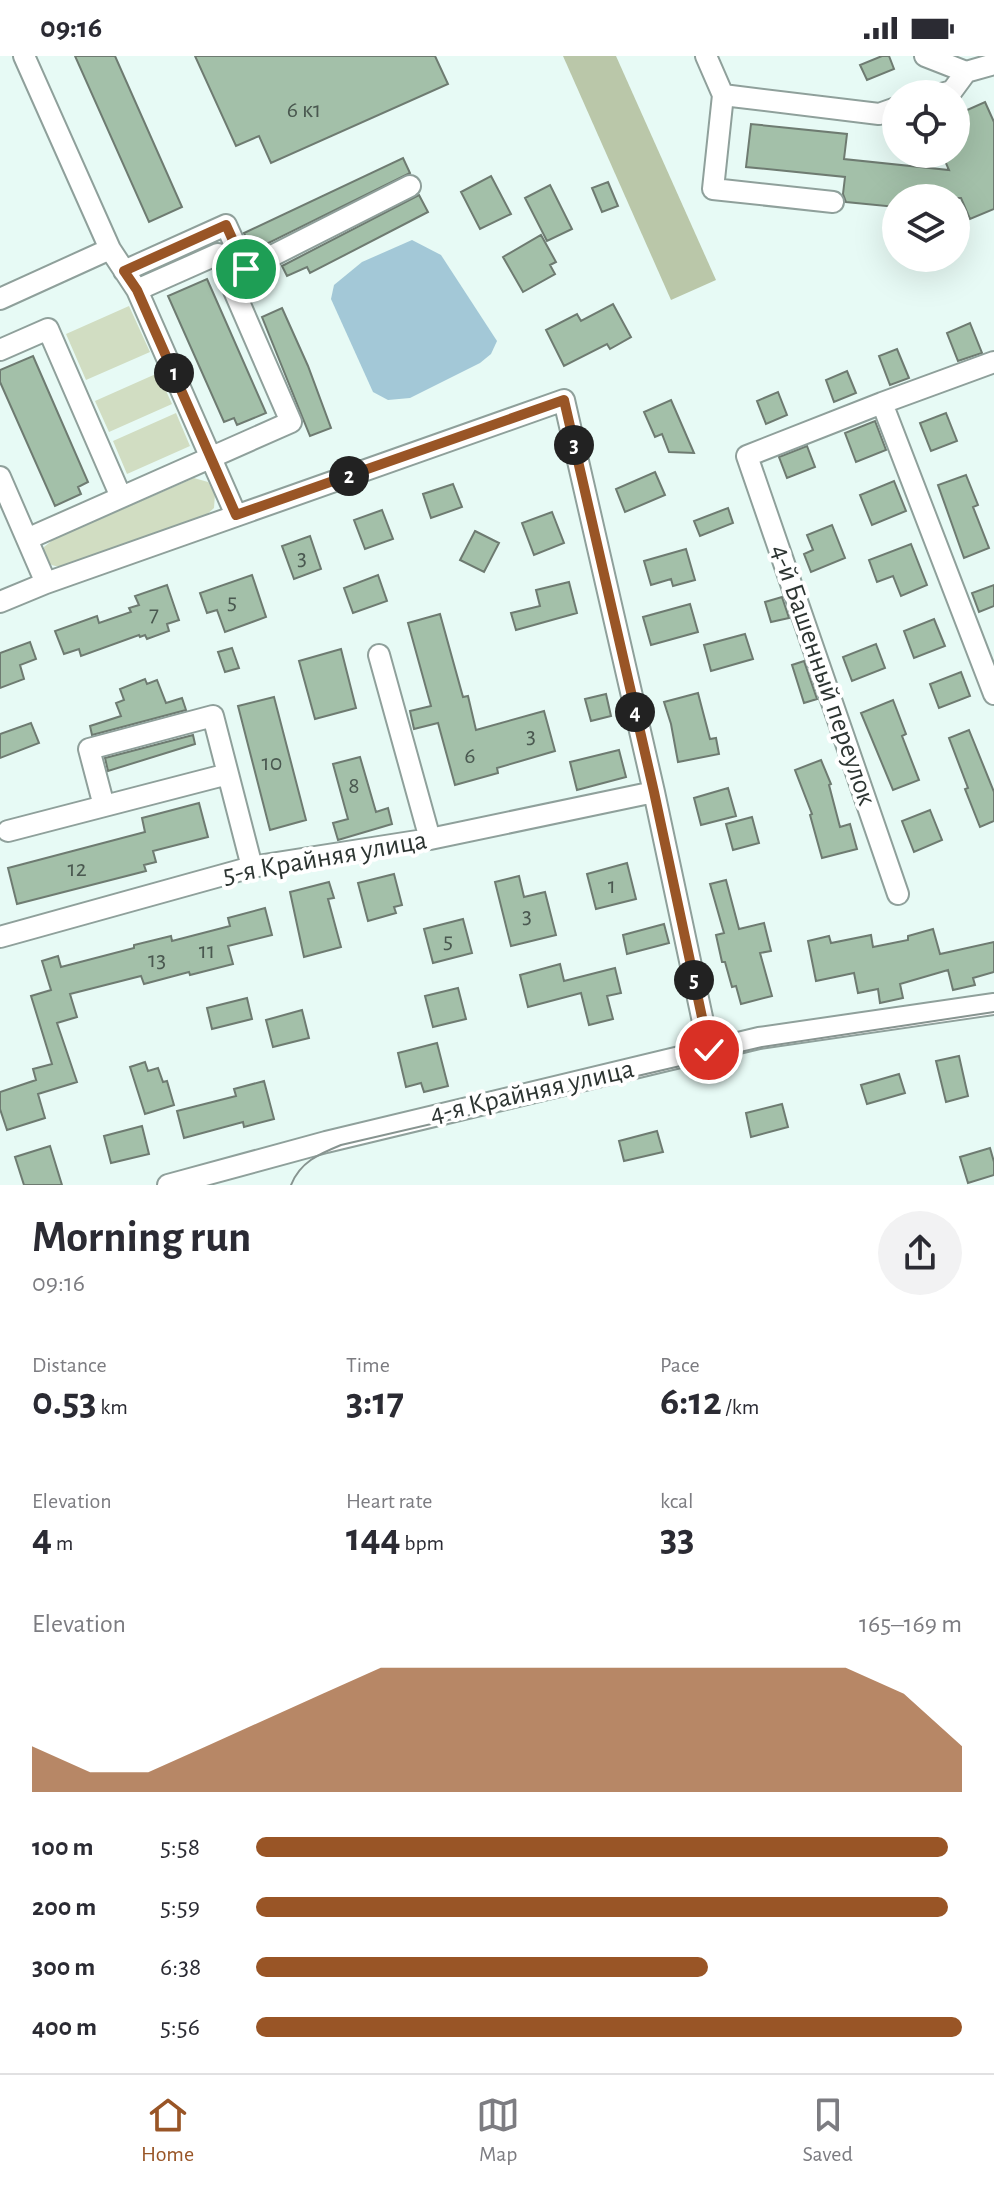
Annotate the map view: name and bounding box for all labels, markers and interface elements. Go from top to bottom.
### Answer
text: 09:16 [40,13,102,43]
map controls [882,80,970,272]
button: locate [882,80,970,168]
house number: 6 к1 [287,98,321,122]
button: layers [882,184,970,272]
pin [212,235,280,303]
icon: arrive [224,247,268,291]
pin: 1 [154,353,194,393]
text: 1 [170,362,178,384]
pin: 3 [554,425,594,465]
text: 3 [569,434,579,456]
pin: 2 [329,456,369,496]
text: 2 [344,465,354,487]
street label: 4-й Башенный переулок [765,541,881,809]
house number: 3 [297,546,307,570]
house number: 5 [227,590,237,614]
house number: 7 [149,602,159,626]
pin: 4 [615,692,655,732]
text: 4 [629,701,641,723]
house number: 3 [526,724,536,748]
house number: 6 [464,744,476,768]
house number: 10 [262,751,282,775]
house number: 8 [348,774,360,798]
street label: 5-я Крайняя улица [221,826,429,890]
house number: 12 [67,857,87,881]
house number: 1 [608,874,616,898]
house number: 3 [522,904,532,928]
house number: 5 [443,929,453,953]
house number: 11 [199,939,215,963]
house number: 13 [148,948,166,972]
pin: 5 [674,960,714,1000]
text: 5 [689,969,699,991]
pin [675,1016,743,1084]
icon: check [687,1028,731,1072]
street label: 4-я Крайняя улица [427,1055,637,1129]
button: share [878,1211,962,1295]
text: Morning run [32,1216,251,1260]
text: 09:16 [32,1270,85,1296]
text: Distance [32,1354,107,1376]
text: Time [346,1354,390,1376]
text: Pace [660,1354,700,1376]
text: 0.53 [32,1382,97,1422]
text: 3:17 [346,1382,404,1422]
text: 6:12 [660,1382,722,1422]
text: km [97,1396,128,1418]
text: /km [722,1396,759,1418]
text: Elevation [32,1490,112,1512]
text: Heart rate [346,1490,432,1512]
text: kcal [660,1490,694,1512]
text: 4 [32,1518,52,1558]
text: 144 [346,1518,401,1558]
text: 33 [660,1518,694,1558]
text: m [52,1532,73,1554]
text: bpm [401,1532,444,1554]
text: Elevation [32,1611,126,1637]
text: 165–169 m [859,1611,962,1637]
text: 100 m [32,1834,93,1860]
text: 5:58 [160,1834,200,1860]
text: 200 m [32,1894,96,1920]
text: 5:59 [160,1894,200,1920]
text: 300 m [32,1954,95,1980]
text: 6:38 [160,1954,201,1980]
text: 400 m [32,2014,97,2040]
text: 5:56 [160,2014,200,2040]
tab: Home [141,2093,194,2167]
tab: Map [476,2093,520,2167]
tab: Saved [803,2093,853,2167]

